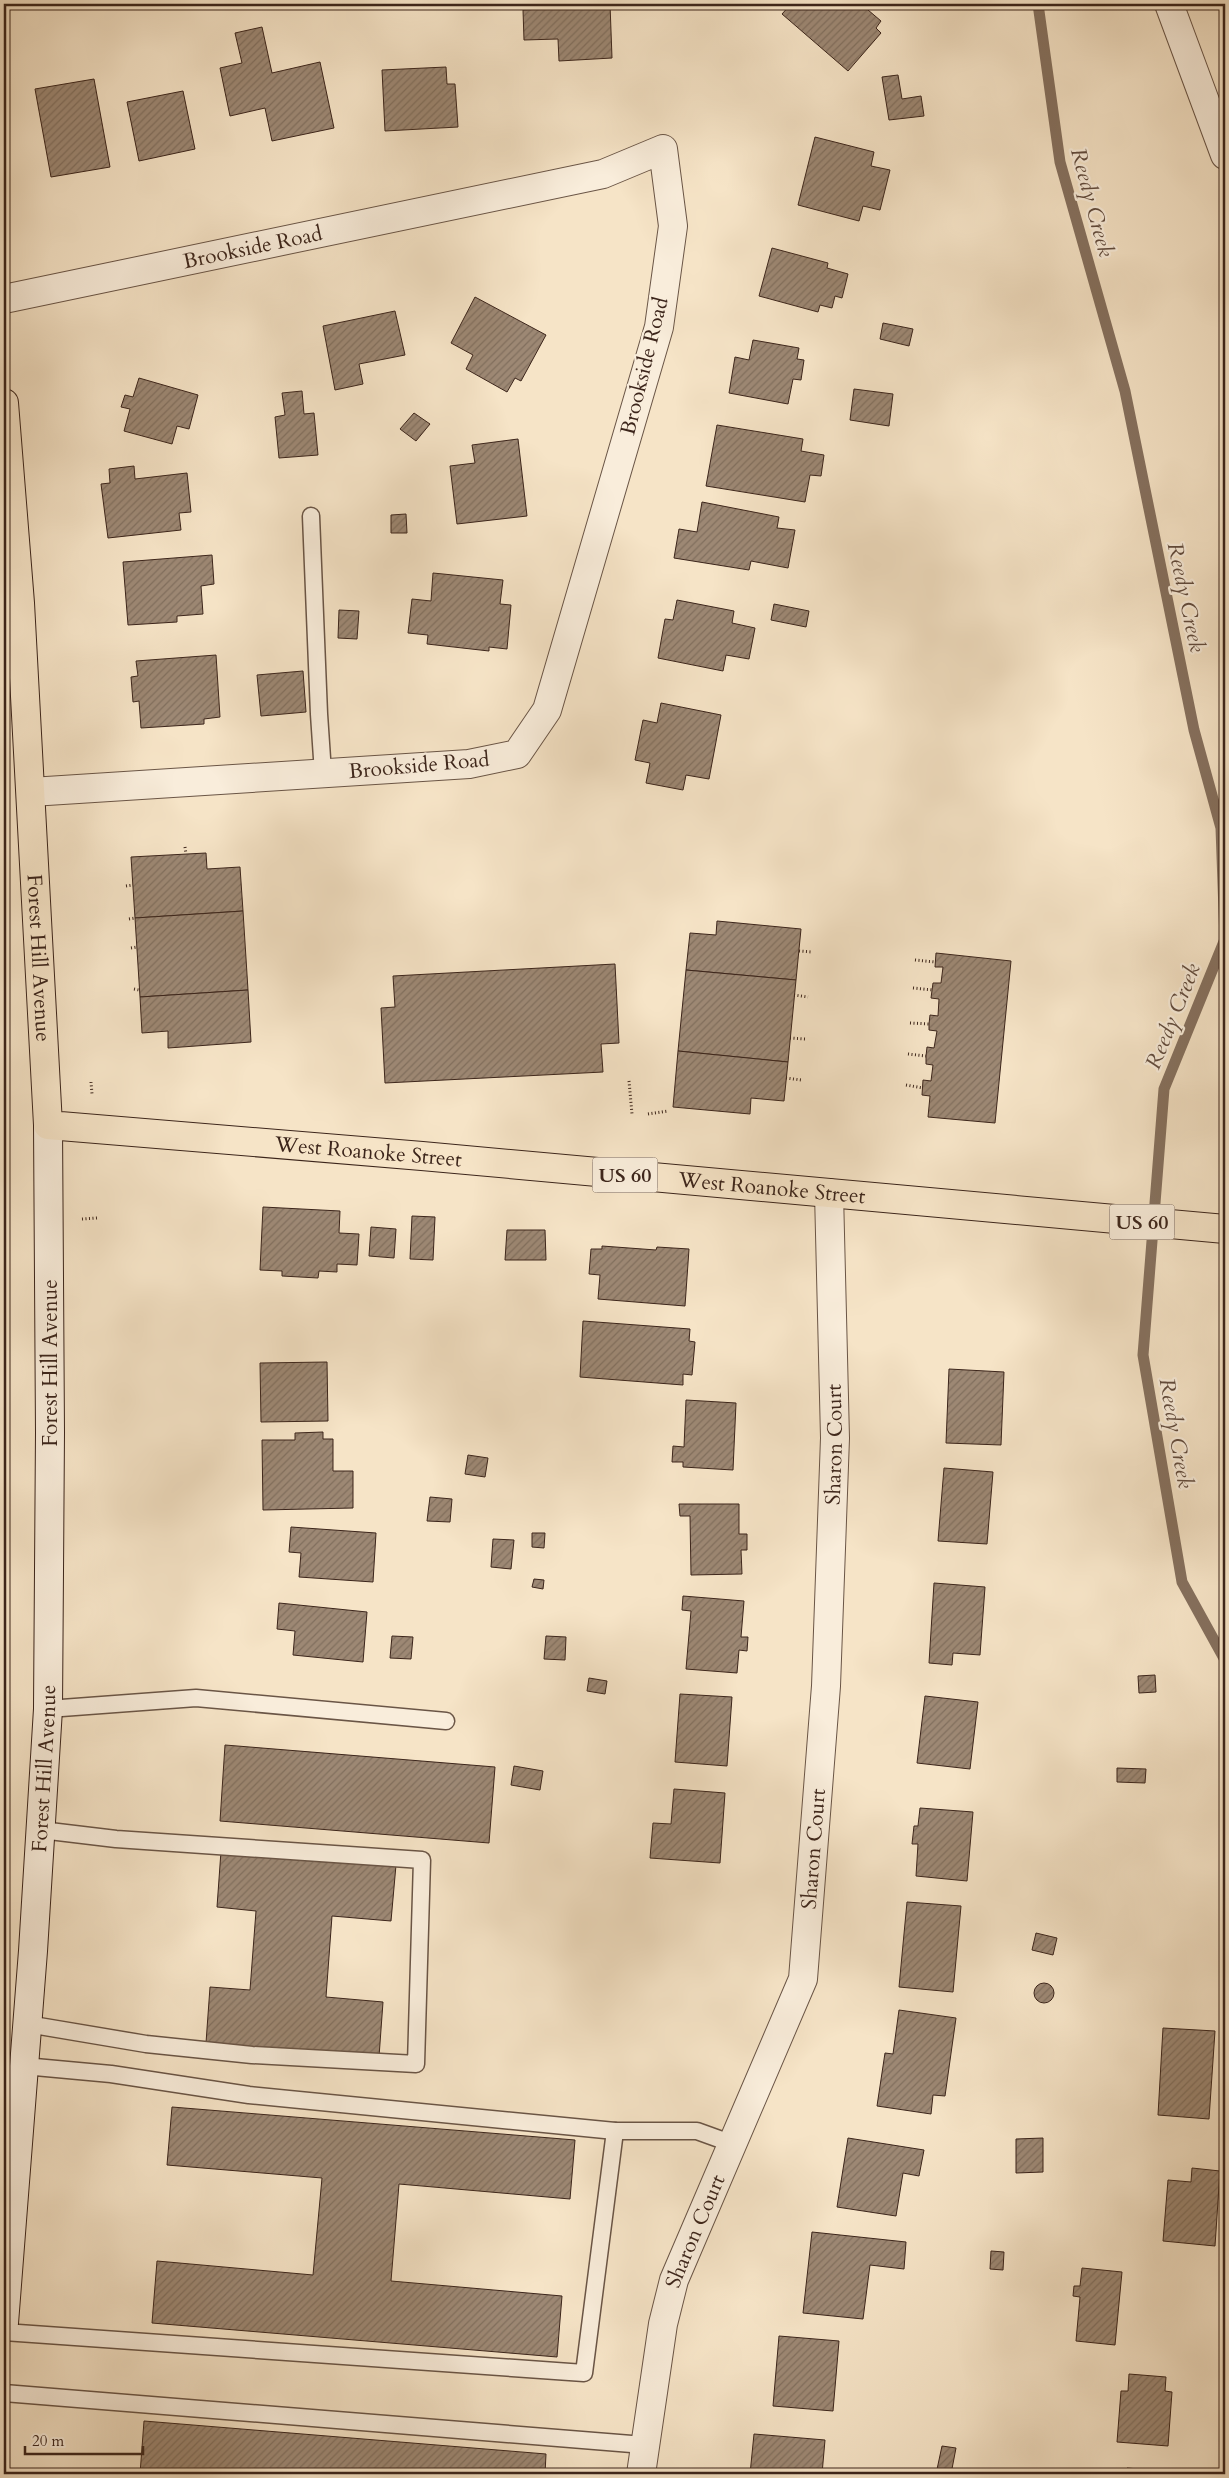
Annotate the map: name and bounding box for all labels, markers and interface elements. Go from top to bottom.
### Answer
water label: Reedy Creek [1063,144,1121,260]
street label: Brookside Road [181,219,325,276]
street label: Brookside Road [613,294,676,438]
water label: Reedy Creek [1160,540,1212,655]
street label: Brookside Road [347,745,491,786]
street label: Forest Hill Avenue [20,873,58,1042]
water label: Reedy Creek [1138,959,1208,1074]
street label: West Roanoke Street [273,1130,463,1175]
road number: US 60 [592,1158,658,1192]
street label: West Roanoke Street [676,1165,867,1211]
road number: US 60 [1110,1204,1174,1240]
street label: Forest Hill Avenue [36,1279,65,1447]
water label: Reedy Creek [1152,1376,1200,1491]
street label: Sharon Court [819,1383,850,1506]
street label: Forest Hill Avenue [25,1685,63,1853]
street label: Sharon Court [795,1787,833,1910]
street label: Sharon Court [659,2170,733,2291]
scale bar [25,2423,142,2455]
text: 20 m [32,2431,64,2451]

